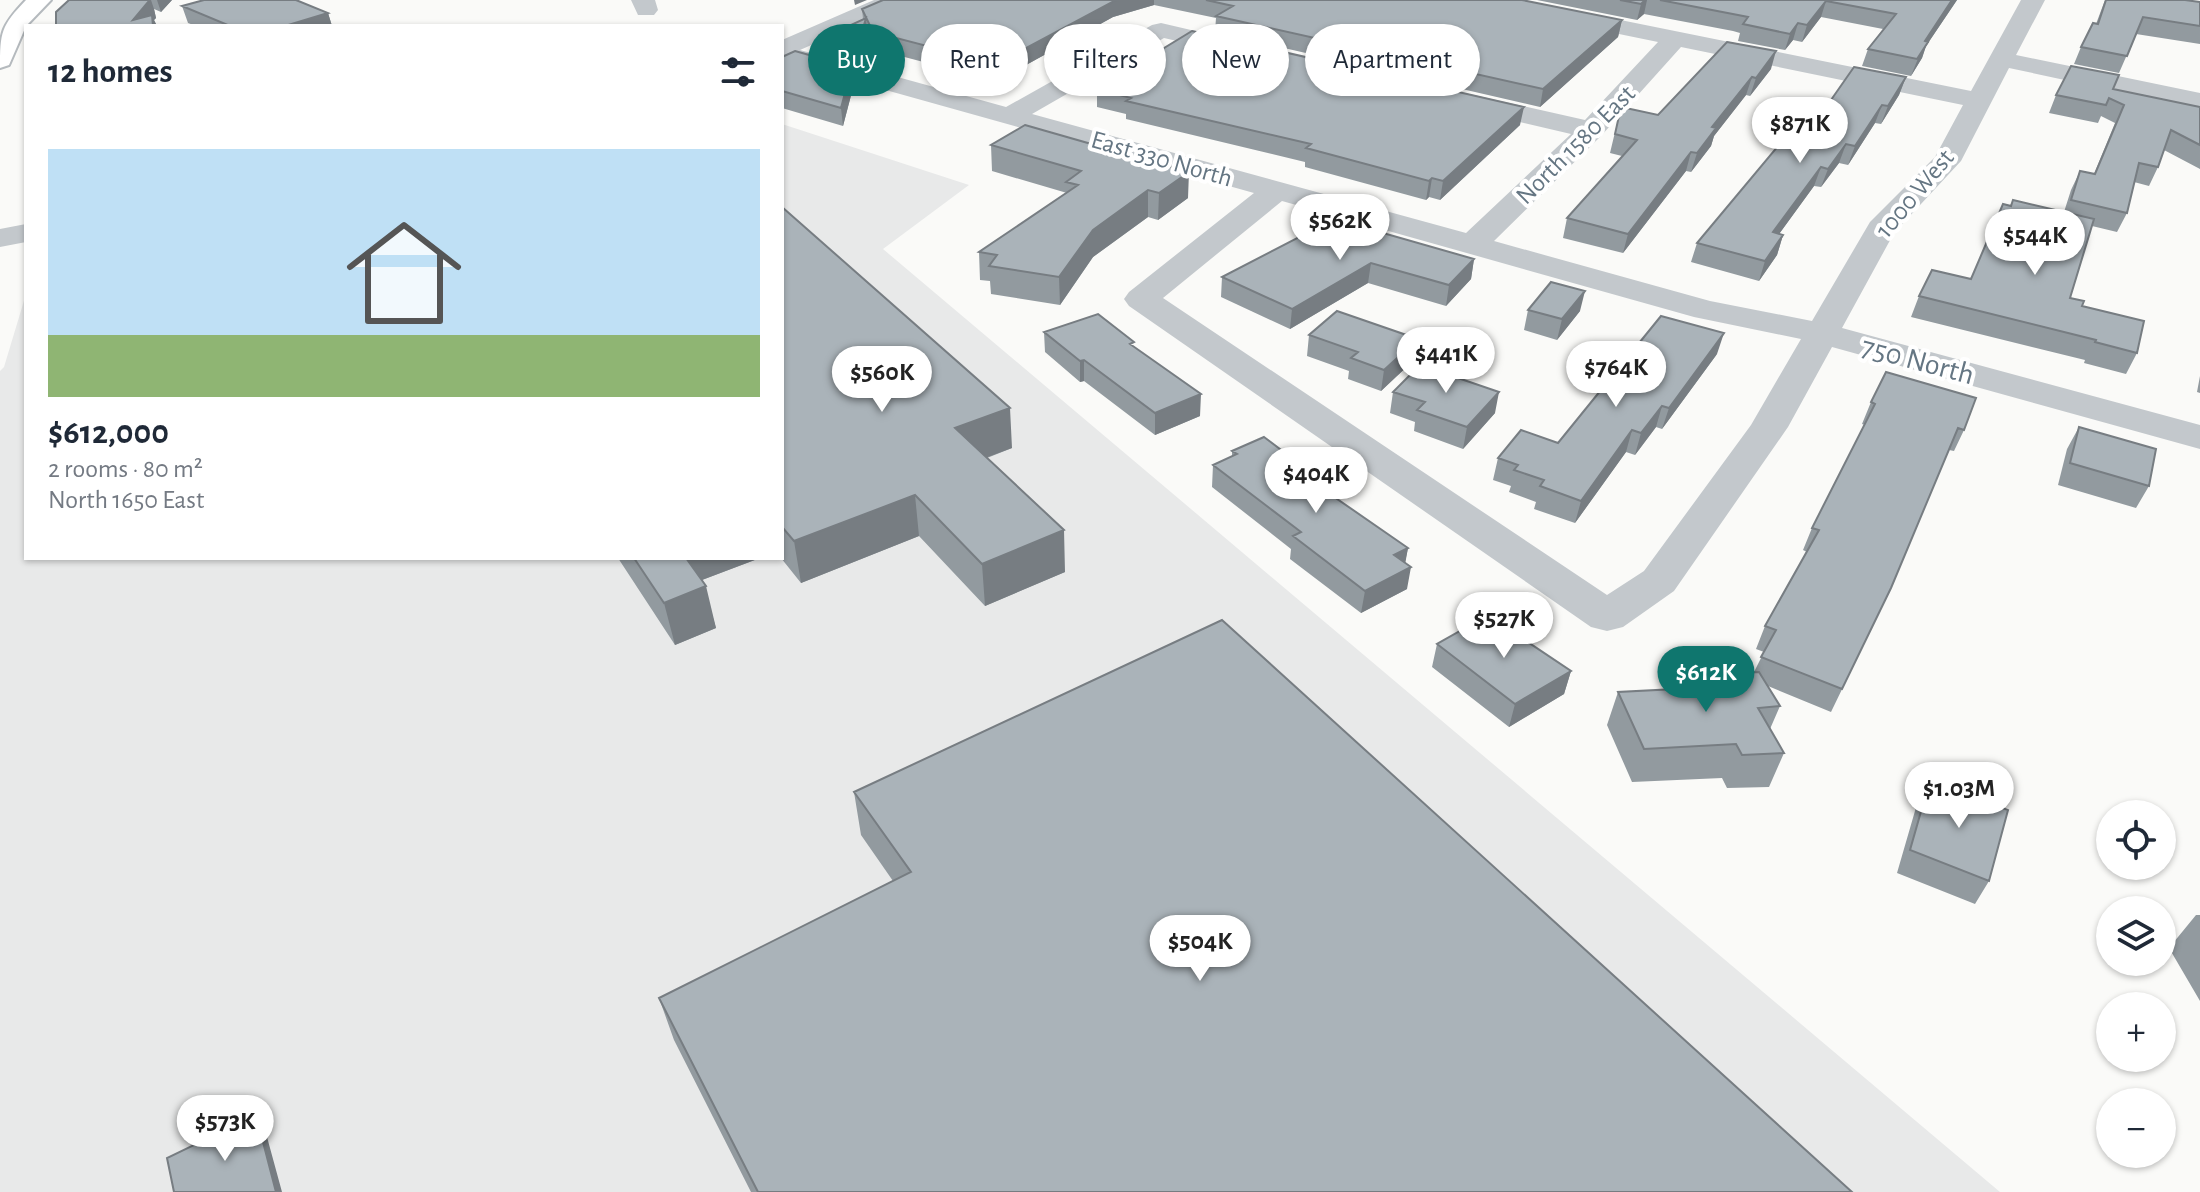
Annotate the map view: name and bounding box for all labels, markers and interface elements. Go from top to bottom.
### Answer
chip: Buy [808,24,905,96]
chip: Rent [921,24,1028,96]
chip: Filters [1044,24,1166,96]
chip: New [1182,24,1289,96]
chip: Apartment [1305,24,1480,96]
icon: filters [716,50,760,94]
text: 12 homes [48,55,173,89]
street label: North 1580 East [1511,80,1640,209]
pin: $871K [1744,97,1856,165]
text: $871K [1770,110,1830,136]
street label: East 330 North [1088,126,1235,192]
street label: 1000 West [1871,145,1959,243]
pin: $562K [1284,194,1396,262]
icon: home [332,201,476,345]
text: $562K [1309,207,1371,233]
pin: $544K [1979,209,2091,277]
text: $544K [2003,222,2067,248]
pin: $441K [1390,327,1502,395]
street label: 750 North [1858,332,1977,390]
text: $441K [1415,340,1477,366]
pin: $764K [1560,341,1672,409]
pin: $560K [826,346,938,414]
text: $764K [1584,354,1648,380]
text: $560K [850,359,914,385]
text: $612,000 [48,416,169,450]
pin: $404K [1260,447,1372,515]
text: 2 rooms · 80 m² [48,456,203,482]
text: $404K [1283,460,1349,486]
text: North 1650 East [48,487,204,513]
pin: $527K [1448,592,1560,660]
text: $527K [1473,605,1535,631]
pin: $612K [1650,646,1762,714]
text: $612K [1675,659,1737,685]
pin: $1.03M [1894,762,2024,830]
text: $1.03M [1923,775,1995,801]
map controls [2096,800,2176,1168]
button: locate [2096,800,2176,880]
button: layers [2096,896,2176,976]
pin: $504K [1144,915,1256,983]
text: $504K [1168,928,1232,954]
button: + [2096,992,2176,1072]
button: − [2096,1088,2176,1168]
pin: $573K [169,1095,281,1163]
text: $573K [195,1108,255,1134]

